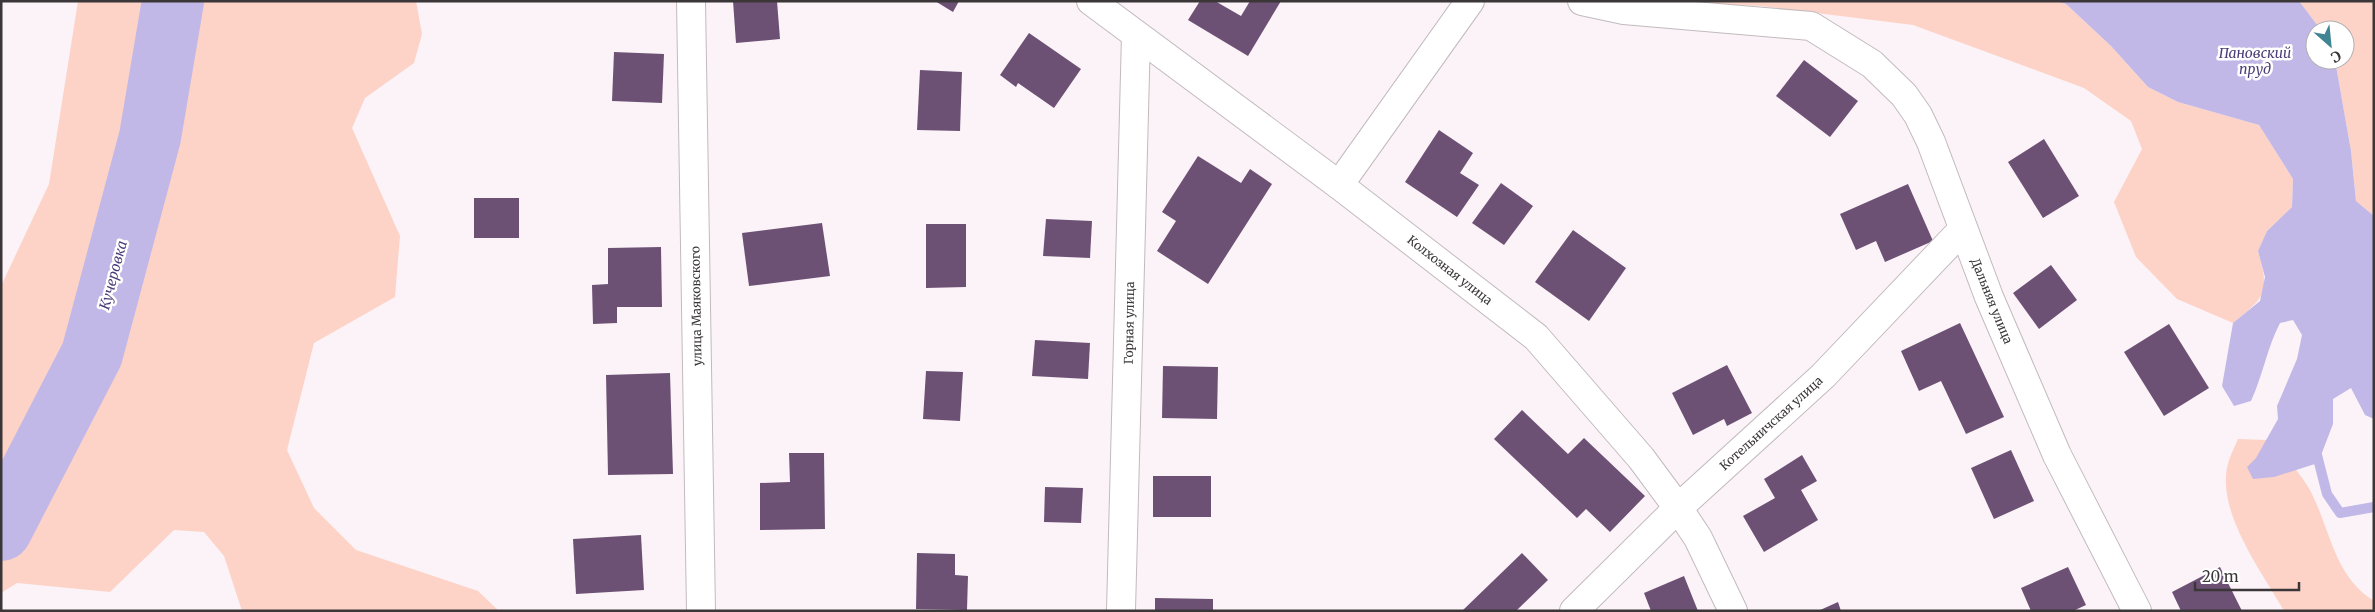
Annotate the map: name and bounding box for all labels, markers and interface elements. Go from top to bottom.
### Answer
north arrow [2305,20,2355,70]
water label: Пановский пруд [2219,44,2291,78]
text: С [2328,46,2344,67]
street label: Колхозная улица [1404,232,1496,308]
water label: Кучеровка [95,239,131,311]
street label: улица Маяковского [687,246,705,366]
street label: Дальняя улица [1968,256,2016,346]
street label: Горная улица [1121,281,1137,365]
street label: Котельничская улица [1716,372,1826,473]
scale bar [2195,560,2299,592]
text: 20 m [2202,567,2239,586]

